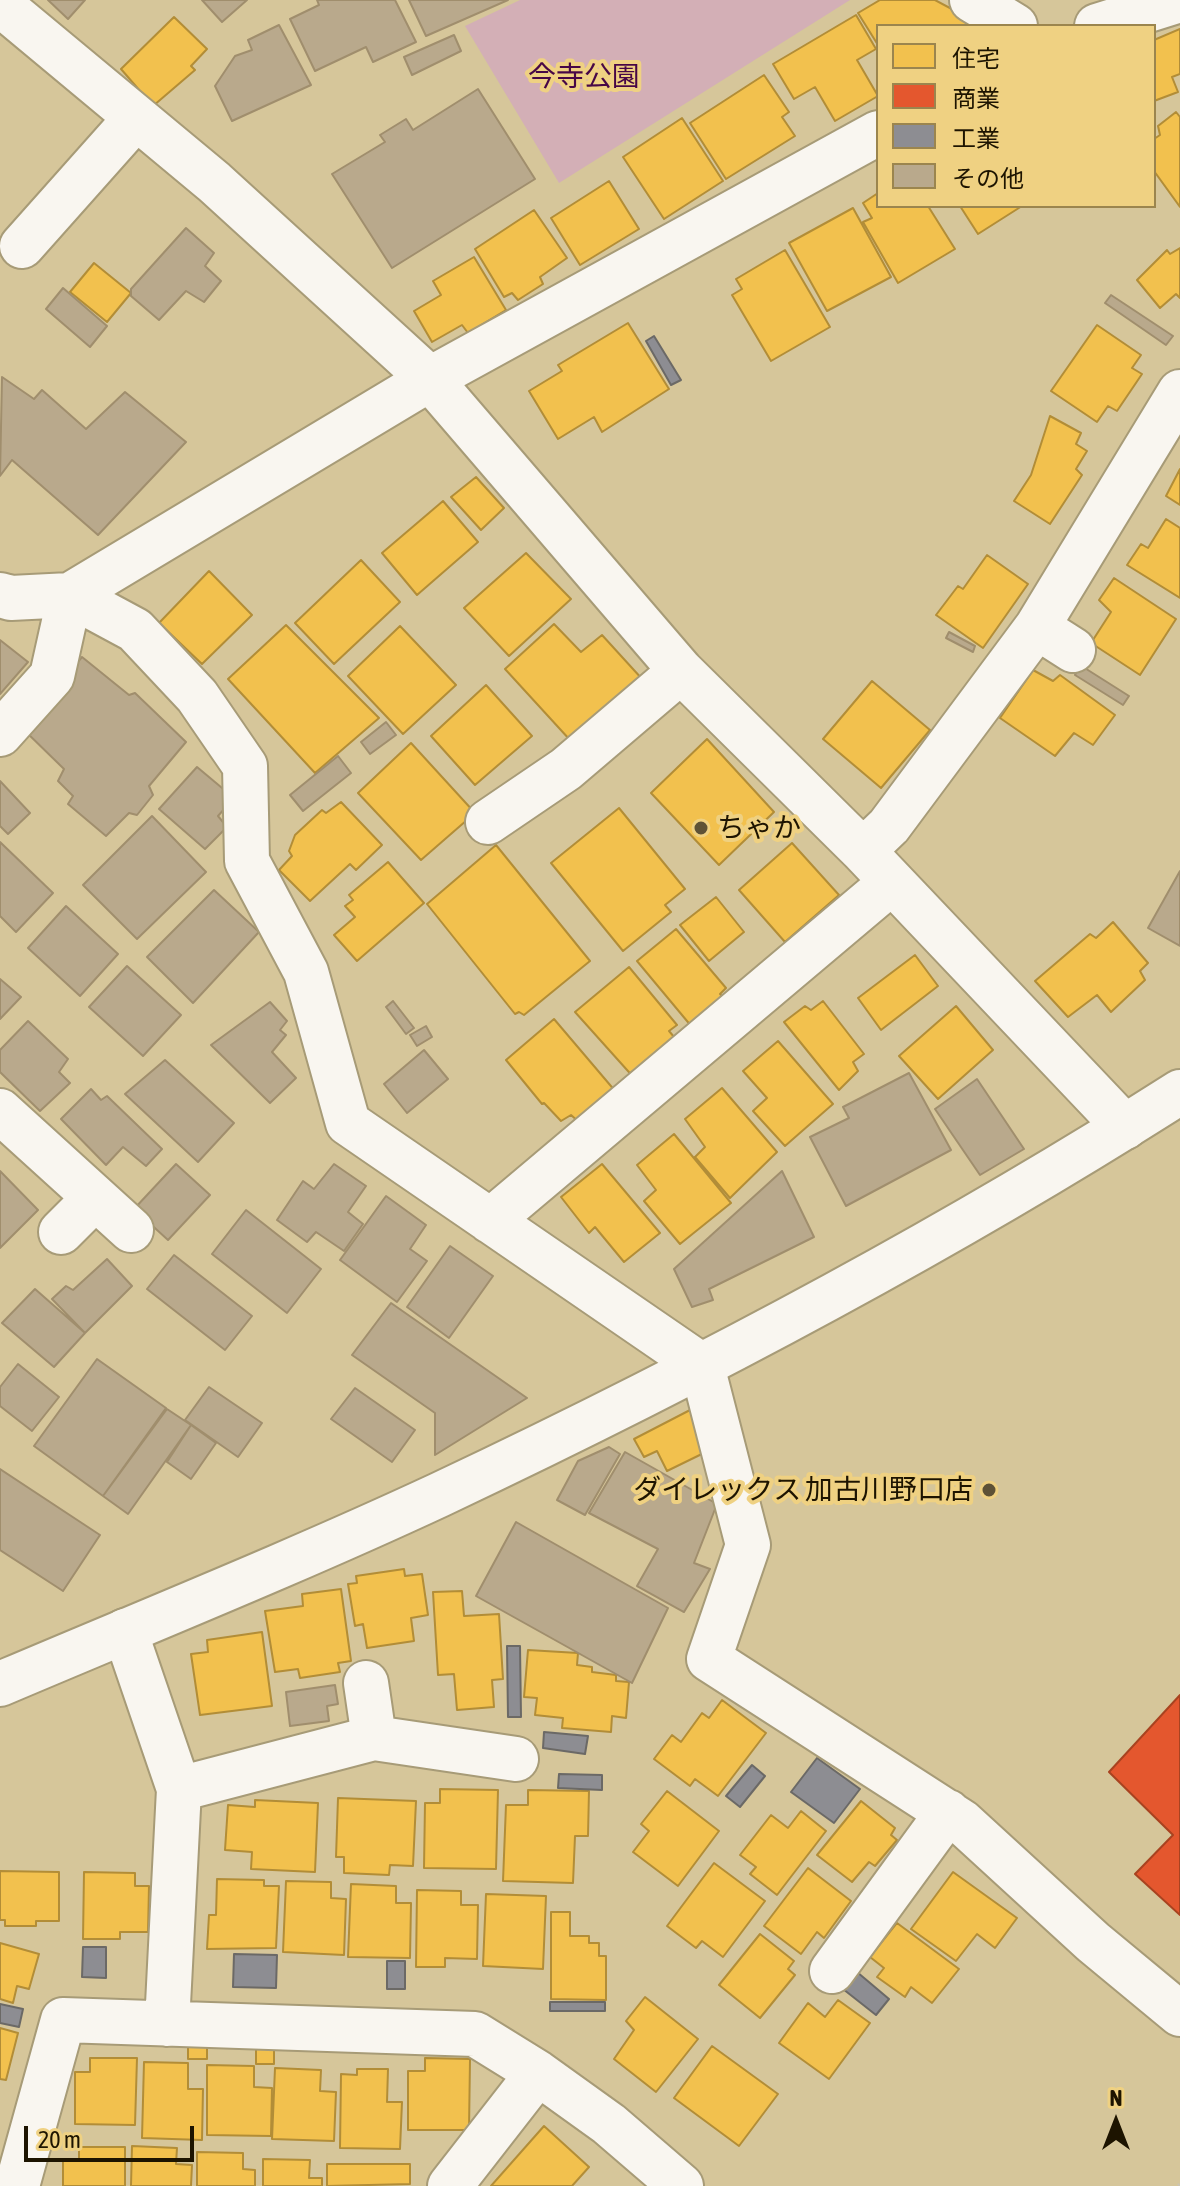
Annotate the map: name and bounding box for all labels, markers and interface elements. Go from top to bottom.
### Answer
legend [876,24,1156,208]
text: 住宅 [952,45,1000,72]
park label: 今寺公園 [528,60,640,94]
text: 商業 [952,85,1000,112]
text: 工業 [952,125,1000,152]
text: その他 [952,165,1024,192]
place label: ちゃか [717,811,801,845]
marker: ちゃか [692,819,710,837]
place label: ダイレックス 加古川野口店 [633,1473,973,1507]
marker: ダイレックス 加古川野口店 [980,1481,998,1499]
north arrow [1076,2082,1156,2162]
text: N [1110,2085,1122,2111]
scale bar [28,2110,198,2160]
text: 20 m [38,2126,81,2153]

